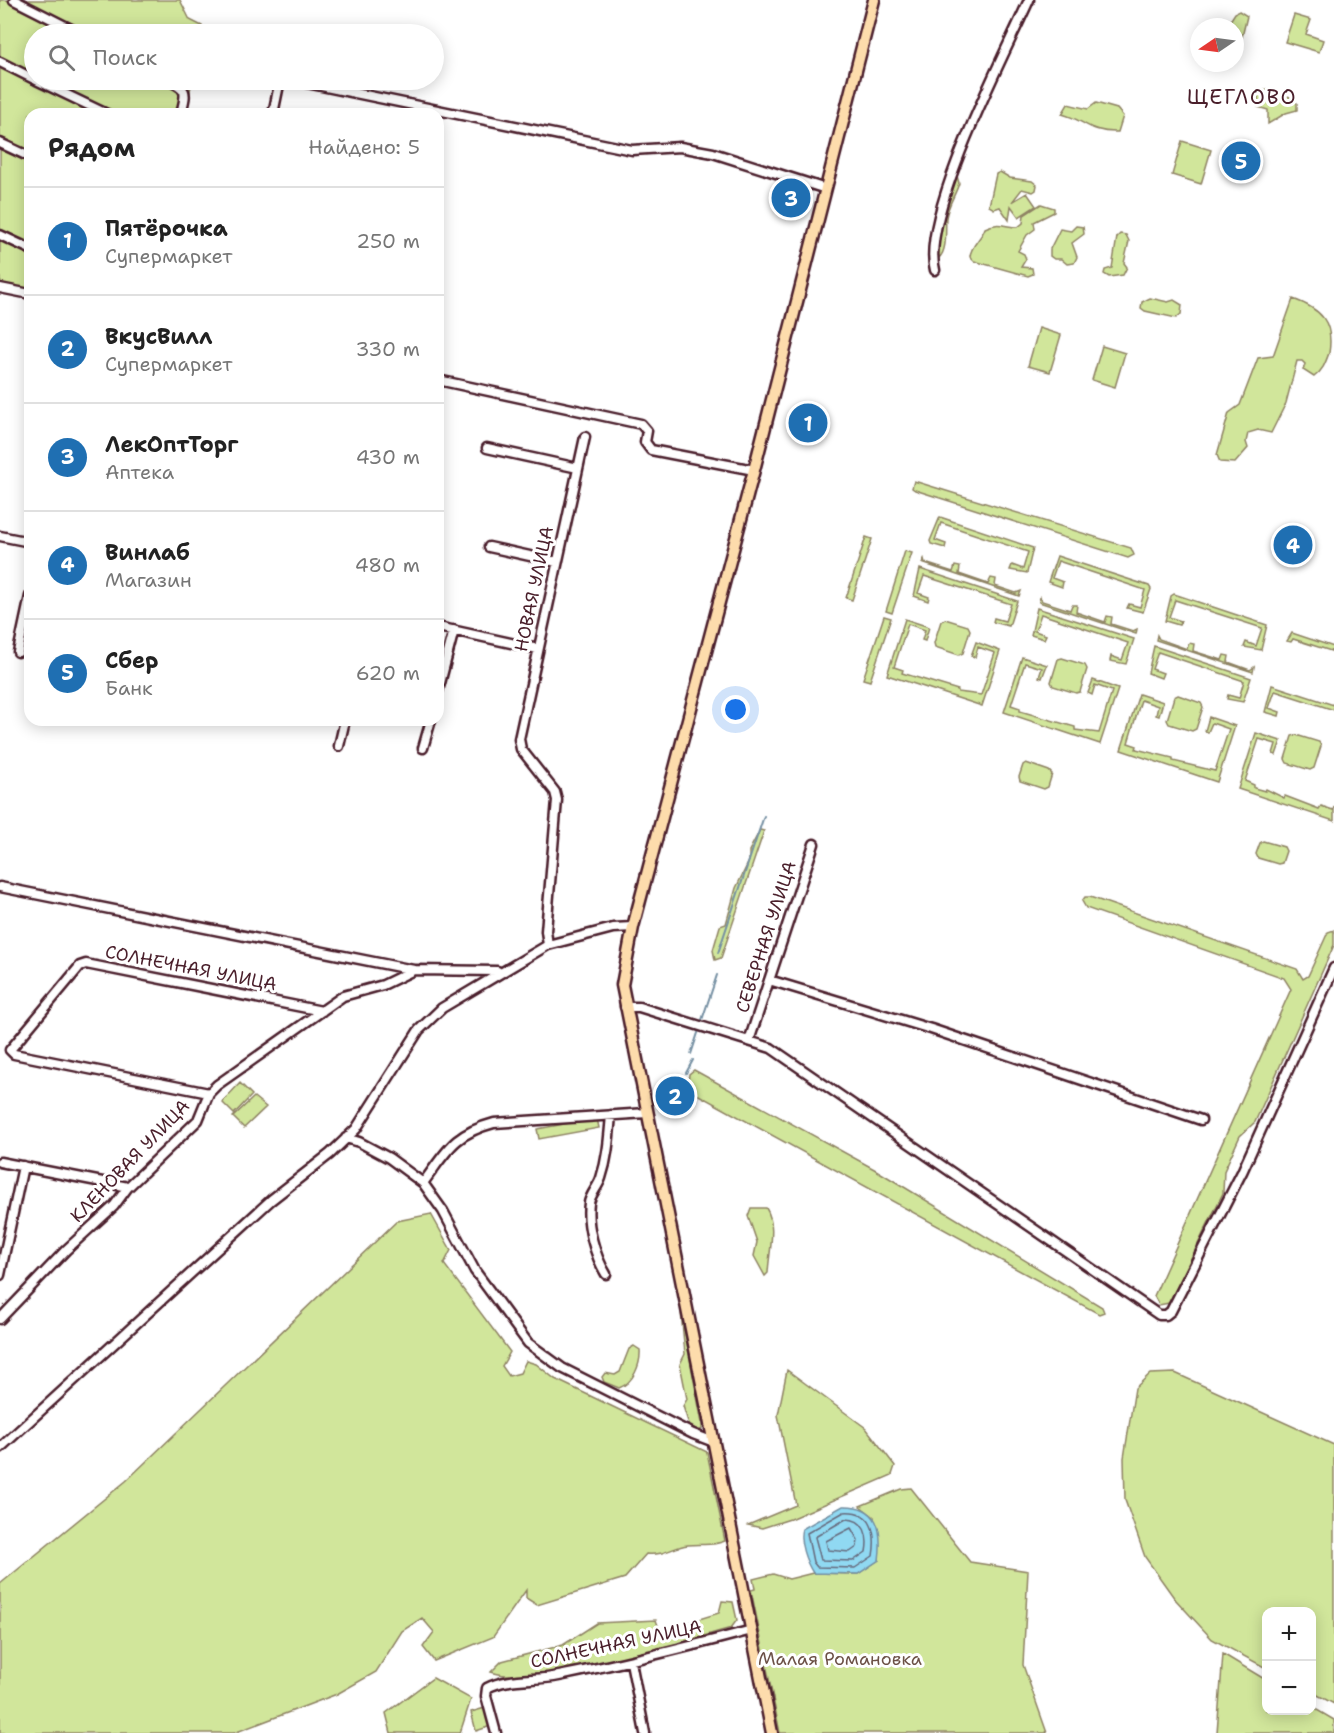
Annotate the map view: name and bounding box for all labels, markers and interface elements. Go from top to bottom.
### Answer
north arrow [1190,18,1244,72]
search box [24,24,444,90]
icon: search [45,41,78,74]
text: Поиск [93,43,157,72]
district label: ЩЕГЛОВО [1187,83,1297,111]
text: Рядом [48,130,135,165]
text: Найдено: 5 [308,134,420,160]
pin: 5 [1222,138,1260,184]
pin: 3 [772,176,810,220]
text: Пятёрочка [105,214,228,243]
text: 1 [63,228,72,254]
text: 250 m [356,228,420,254]
text: Супермаркет [105,243,232,269]
text: ВкусВилл [105,322,212,351]
text: 2 [61,336,75,362]
text: 330 m [356,336,420,362]
text: Супермаркет [105,351,232,377]
pin: 1 [788,400,828,446]
text: ЛекОптТорг [105,430,239,459]
text: 3 [61,444,75,470]
text: 430 m [356,444,420,470]
text: Аптека [105,459,174,485]
pin: 4 [1274,522,1312,568]
street label: НОВАЯ УЛИЦА [509,524,559,654]
text: Винлаб [105,538,190,567]
text: 4 [61,552,75,578]
text: 480 m [355,552,420,578]
text: Магазин [105,567,192,593]
text: Сбер [105,646,158,675]
text: 5 [61,660,74,686]
text: 620 m [356,660,420,686]
text: Банк [105,675,153,701]
your location [721,695,750,724]
street label: СЕВЕРНАЯ УЛИЦА [730,858,802,1016]
street label: СОЛНЕЧНАЯ УЛИЦА [103,940,279,996]
pin: 2 [656,1074,694,1118]
street label: КЛЕНОВАЯ УЛИЦА [65,1094,195,1228]
map controls [1262,1607,1316,1715]
button: + [1262,1607,1316,1661]
street label: СОЛНЕЧНАЯ УЛИЦА [528,1614,704,1674]
park label: Малая Романовка [758,1647,922,1671]
button: − [1262,1661,1316,1715]

